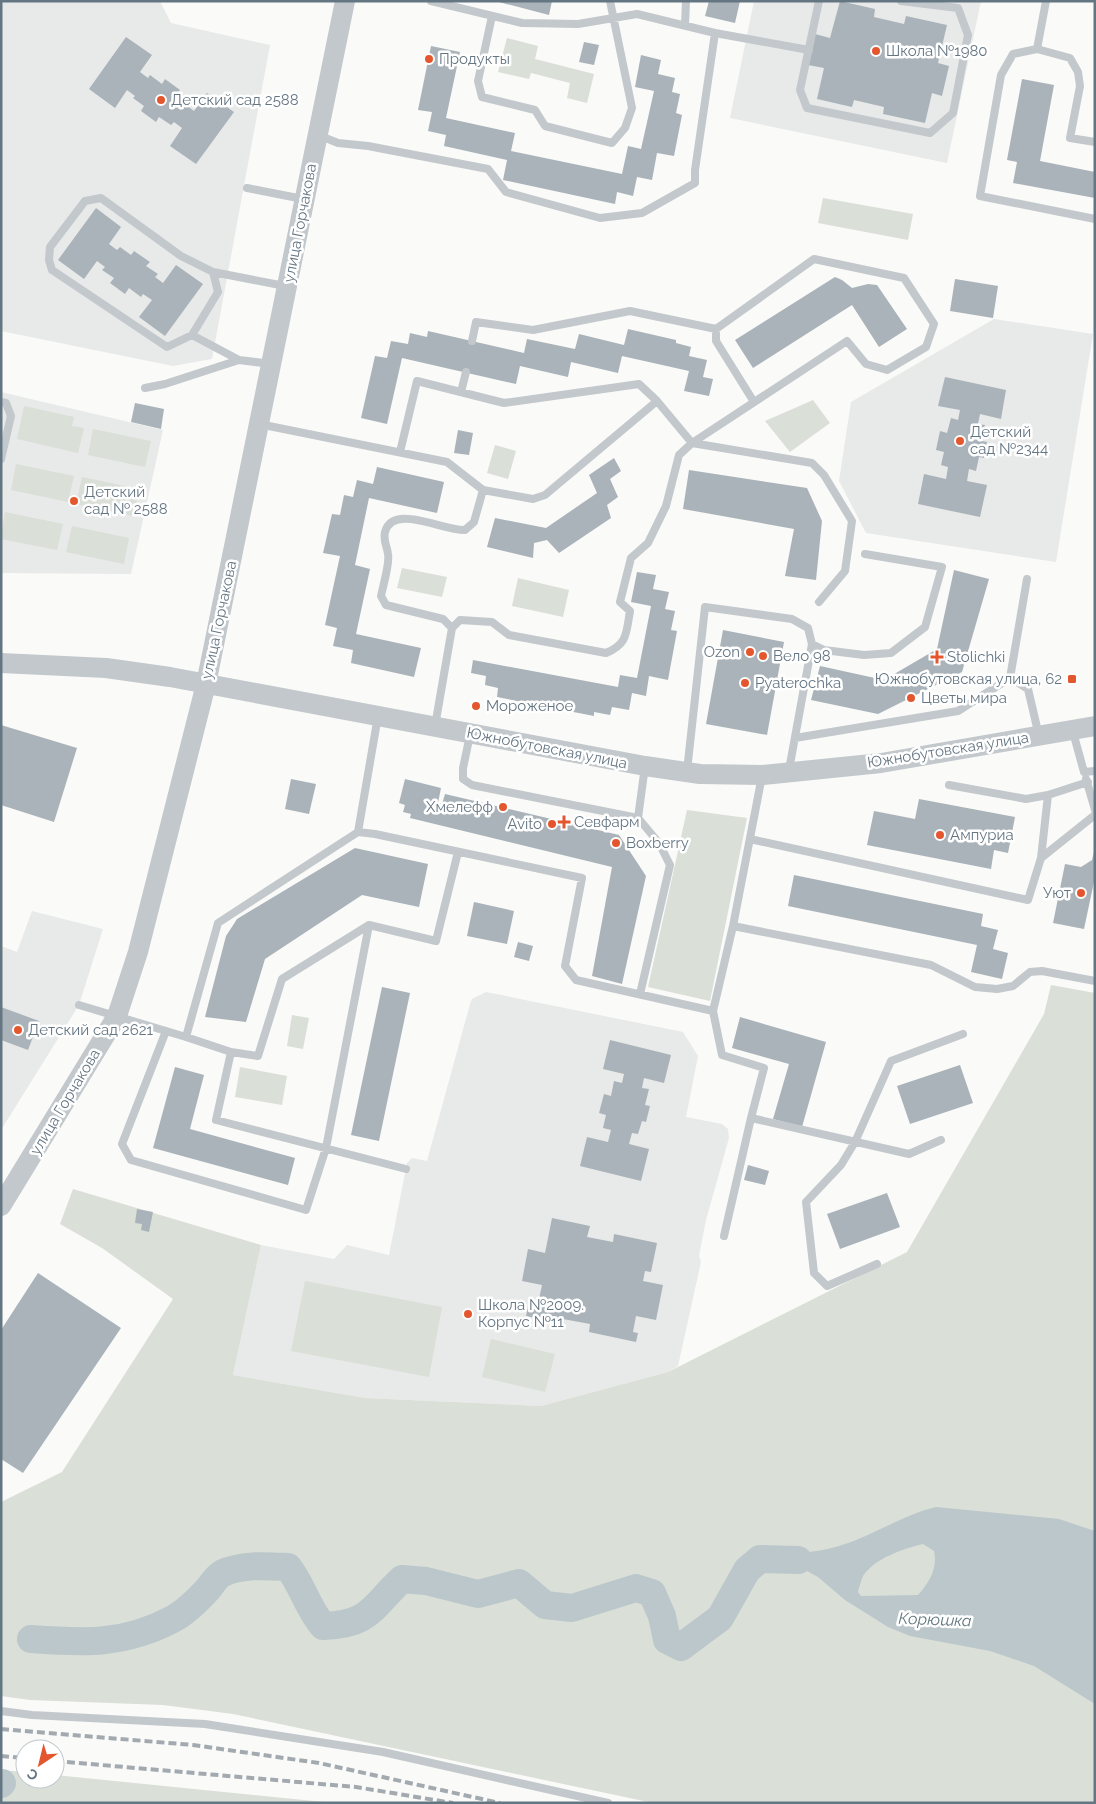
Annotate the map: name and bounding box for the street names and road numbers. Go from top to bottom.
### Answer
street label: улица Горчакова [280,162,320,284]
street label: улица Горчакова [198,559,240,681]
street label: Южнобутовская улица [465,724,629,772]
street label: Южнобутовская улица [866,728,1030,772]
street label: улица Горчакова [26,1046,104,1158]

